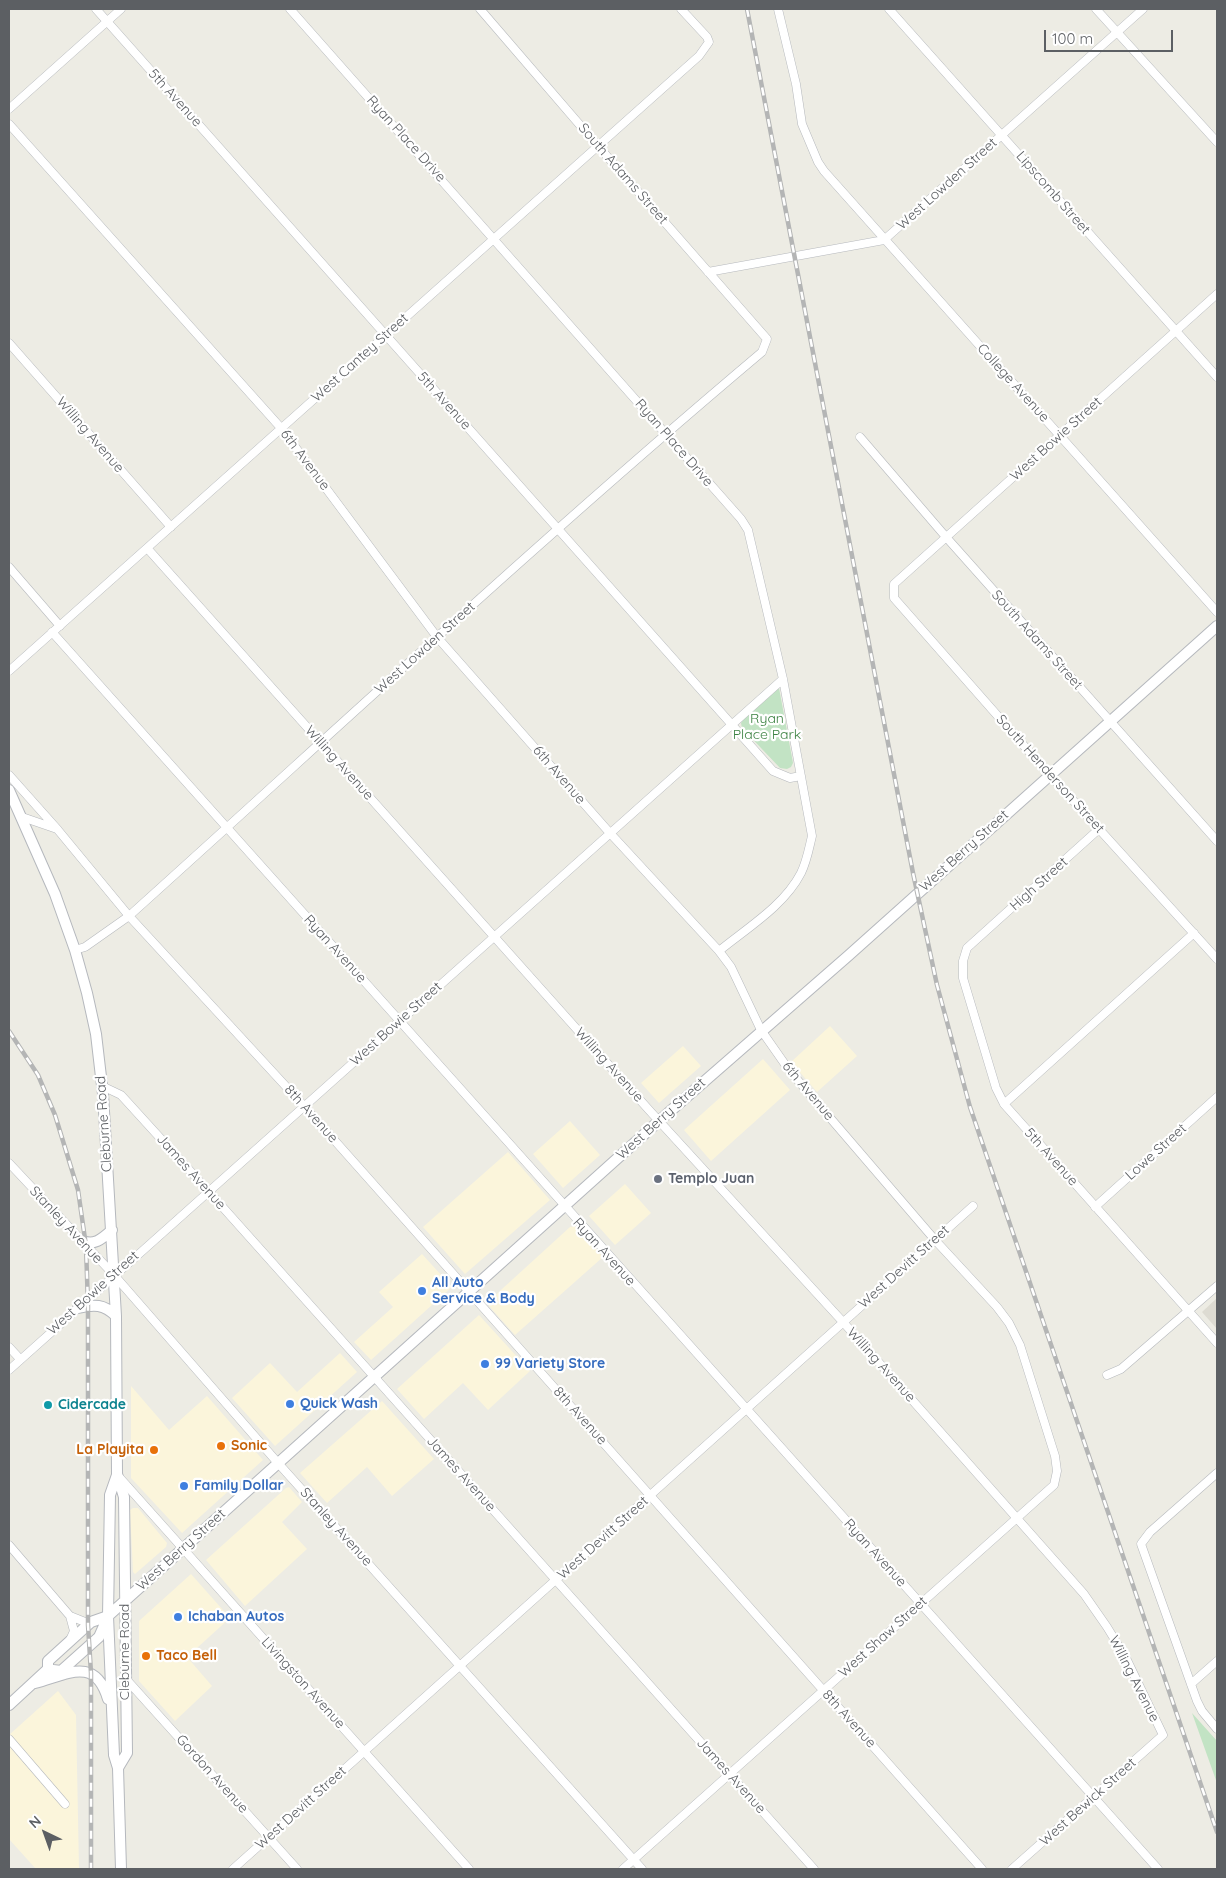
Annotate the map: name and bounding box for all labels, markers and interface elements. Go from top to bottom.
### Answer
scale bar [1046,20,1175,52]
text: 100 m [1052,29,1093,48]
street label: 5th Avenue [145,66,205,130]
street label: Ryan Place Drive [363,92,449,186]
street label: South Adams Street [575,120,671,228]
street label: West Lowden Street [893,134,1001,234]
street label: Lipscomb Street [1012,148,1094,238]
street label: West Cantey Street [308,310,412,406]
street label: College Avenue [973,340,1053,426]
street label: 5th Avenue [414,369,474,433]
street label: West Bowie Street [1007,393,1105,485]
street label: Willing Avenue [53,394,127,476]
street label: Ryan Place Drive [631,396,717,490]
street label: 6th Avenue [277,426,333,494]
street label: South Adams Street [988,587,1086,693]
street label: West Lowden Street [371,598,479,698]
park label: Ryan Place Park [733,711,801,744]
street label: South Henderson Street [992,711,1108,837]
street label: Willing Avenue [301,722,377,804]
street label: 6th Avenue [529,742,589,808]
street label: West Berry Street [916,807,1012,895]
street label: High Street [1007,854,1071,914]
street label: Ryan Avenue [300,912,370,986]
street label: West Bowie Street [347,978,445,1070]
street label: Willing Avenue [571,1024,647,1106]
street label: 6th Avenue [778,1058,838,1124]
street label: Cleburne Road [92,1075,116,1173]
street label: West Berry Street [613,1075,709,1163]
street label: 8th Avenue [281,1082,341,1146]
street label: Lowe Street [1122,1120,1190,1184]
street label: 5th Avenue [1021,1125,1081,1189]
street label: James Avenue [153,1131,229,1213]
place label: Templo Juan [668,1171,754,1187]
marker: Templo Juan [652,1173,664,1185]
street label: Stanley Avenue [26,1183,106,1267]
street label: Ryan Avenue [569,1215,639,1289]
street label: West Devitt Street [855,1222,953,1312]
street label: West Bowie Street [44,1247,142,1339]
place label: All Auto Service & Body [432,1275,535,1308]
marker: All Auto Service & Body [416,1285,428,1297]
street label: Willing Avenue [843,1324,919,1406]
place label: 99 Variety Store [495,1356,605,1372]
marker: 99 Variety Store [479,1358,491,1370]
street label: 8th Avenue [550,1384,610,1448]
place label: Quick Wash [300,1396,378,1412]
place label: Cidercade [58,1397,126,1413]
marker: Quick Wash [284,1398,296,1410]
marker: Cidercade [42,1399,54,1411]
street label: James Avenue [423,1433,499,1515]
place label: Sonic [231,1438,267,1454]
marker: Sonic [215,1440,227,1452]
place label: La Playita [76,1442,144,1458]
marker: La Playita [148,1444,160,1456]
place label: Family Dollar [194,1478,284,1494]
marker: Family Dollar [178,1480,190,1492]
street label: Stanley Avenue [296,1484,376,1570]
street label: West Devitt Street [554,1493,652,1583]
street label: West Berry Street [133,1506,229,1594]
street label: Ryan Avenue [840,1516,910,1590]
street label: West Shaw Street [835,1593,931,1681]
street label: Cleburne Road [117,1604,133,1700]
place label: Ichaban Autos [188,1609,284,1625]
marker: Ichaban Autos [172,1611,184,1623]
street label: Willing Avenue [1105,1633,1163,1725]
street label: Livingston Avenue [258,1634,348,1732]
place label: Taco Bell [156,1648,217,1664]
marker: Taco Bell [140,1650,152,1662]
street label: 8th Avenue [819,1687,879,1751]
street label: Gordon Avenue [172,1731,252,1817]
street label: James Avenue [693,1735,769,1817]
street label: West Bewick Street [1036,1754,1140,1850]
street label: West Devitt Street [252,1763,350,1853]
north arrow [20,1808,70,1858]
text: N [25,1812,45,1832]

